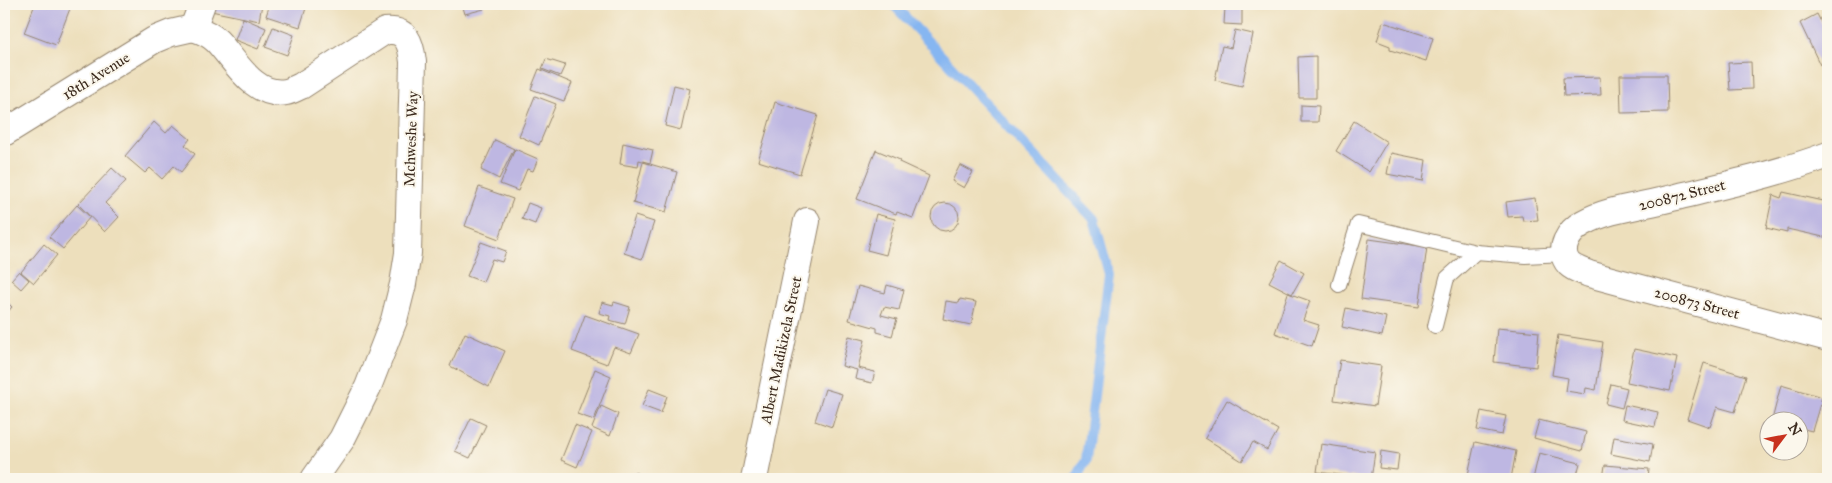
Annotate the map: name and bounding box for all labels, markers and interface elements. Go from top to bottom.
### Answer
street label: 18th Avenue [59,48,133,104]
street label: Mchweshe Way [400,90,422,187]
street label: 200872 Street [1637,175,1728,214]
street label: Albert Madikizela Street [756,274,806,426]
street label: 200873 Street [1652,283,1742,323]
north arrow [1760,410,1810,460]
text: N [1784,420,1805,439]

